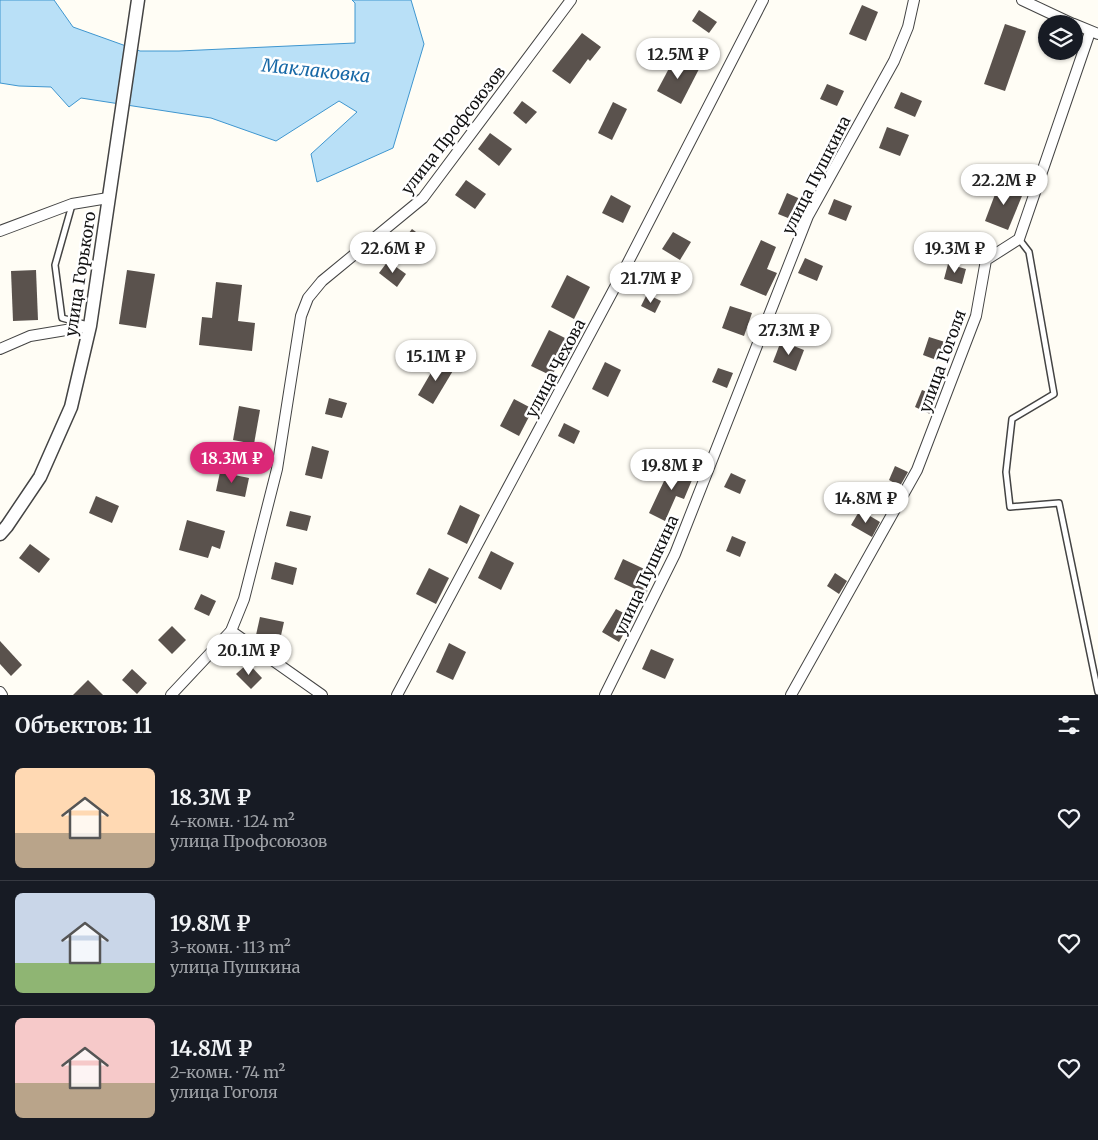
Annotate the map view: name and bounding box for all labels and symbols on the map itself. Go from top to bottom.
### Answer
pin: 12.5M ₽ [632,38,724,80]
water label: Маклаковка [260,53,371,88]
street label: улица Профсоюзов [397,62,509,198]
street label: улица Пушкина [777,112,855,238]
pin: 22.2M ₽ [958,164,1050,206]
street label: улица Горького [60,210,100,338]
pin: 22.6M ₽ [347,232,439,274]
pin: 19.3M ₽ [909,232,1001,274]
pin: 21.7M ₽ [605,262,697,304]
street label: улица Гоголя [914,307,970,415]
pin: 27.3M ₽ [743,314,835,356]
street label: улица Чехова [521,315,590,421]
pin: 15.1M ₽ [390,340,482,382]
pin: 18.3M ₽ [186,442,278,484]
pin: 19.8M ₽ [626,448,718,491]
pin: 14.8M ₽ [820,482,912,524]
street label: улица Пушкина [609,511,683,638]
pin: 20.1M ₽ [203,634,295,676]

